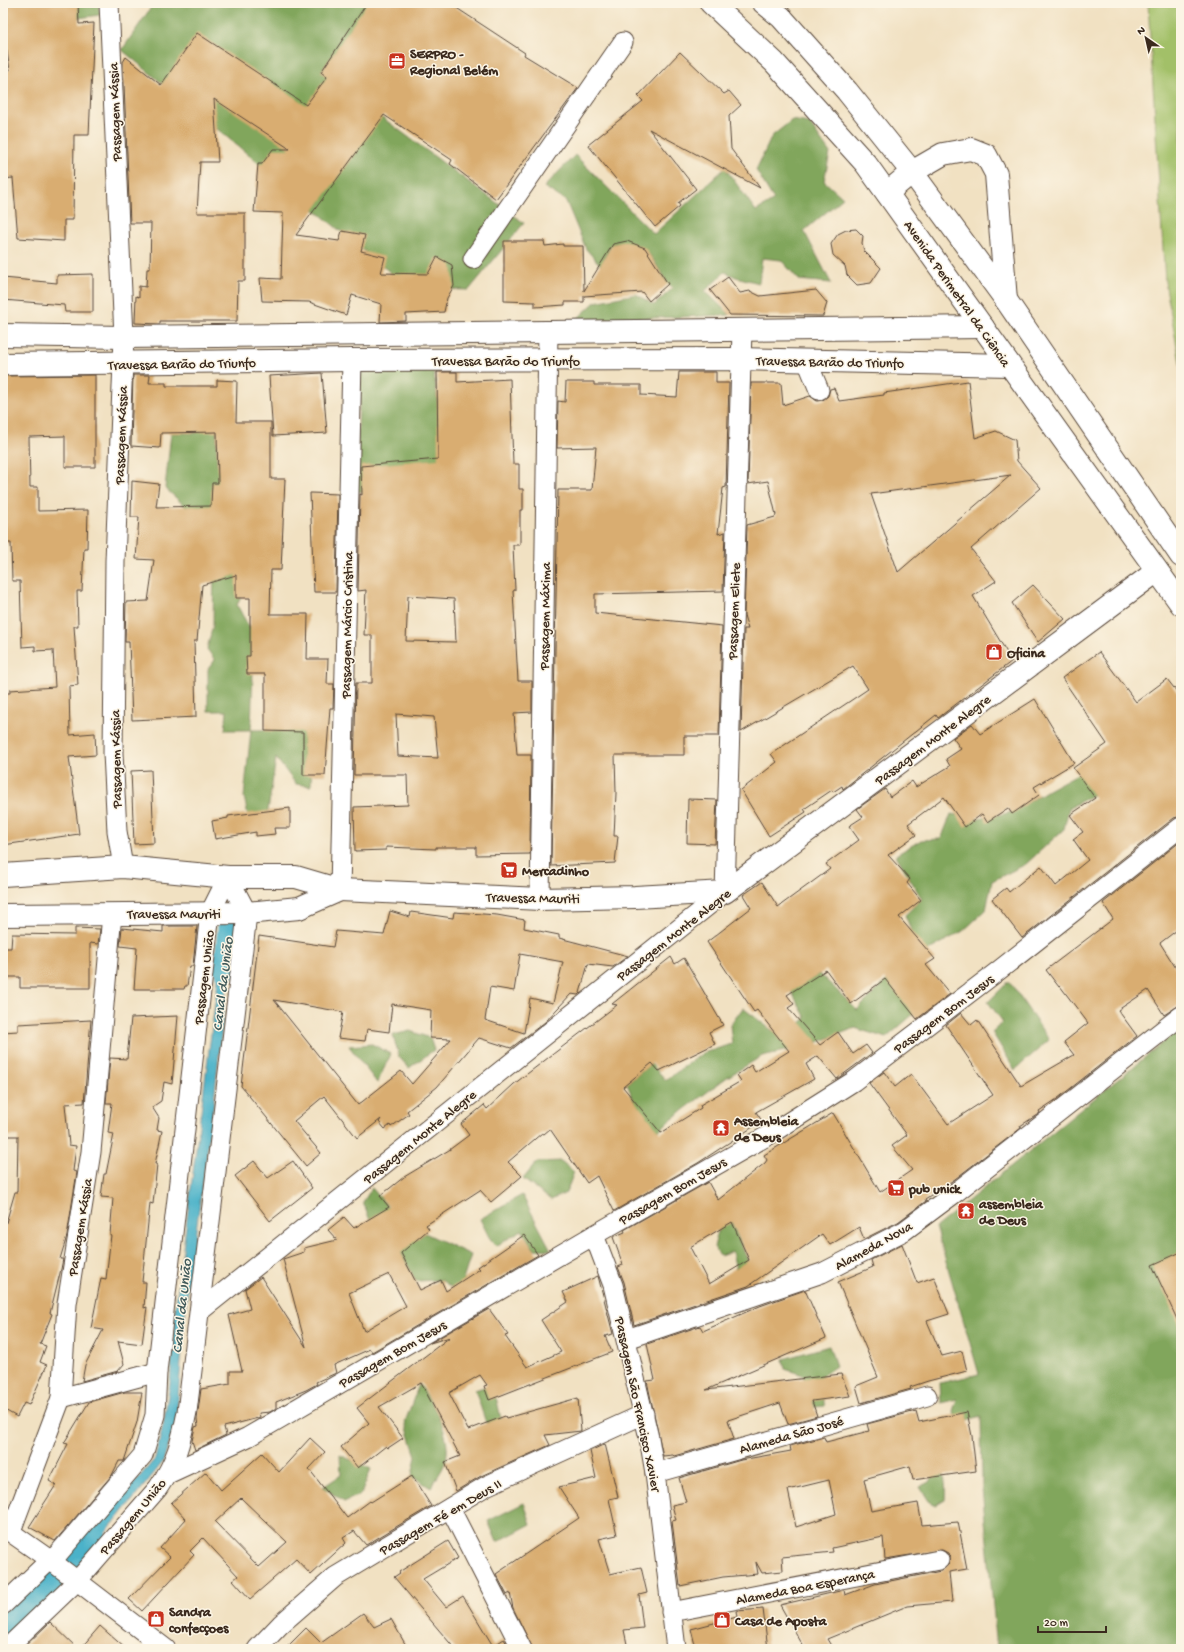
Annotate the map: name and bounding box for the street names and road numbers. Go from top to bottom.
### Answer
street label: Passagem Kássia [106,61,127,162]
street label: Avenida Perimetral da Ciência [899,218,1014,372]
street label: Travessa Barão do Triunfo [431,354,580,371]
street label: Travessa Barão do Triunfo [755,354,904,373]
street label: Travessa Barão do Triunfo [107,356,256,375]
street label: Passagem Kássia [112,384,133,486]
street label: Passagem Márcio Cristina [339,550,358,700]
street label: Passagem Máxima [537,561,556,671]
street label: Passagem Eliete [725,562,746,661]
street label: Passagem Monte Alegre [871,691,995,791]
street label: Passagem Kássia [108,708,127,809]
street label: Passagem Monte Alegre [613,886,736,987]
street label: Travessa Mauriti [485,890,580,909]
street label: Travessa Mauriti [126,907,221,924]
street label: Passagem União [191,929,220,1026]
street label: Passagem Bom Jesus [890,971,999,1059]
street label: Passagem Monte Alegre [360,1087,481,1189]
street label: Passagem Bom Jesus [616,1154,731,1230]
street label: Passagem Kássia [65,1176,98,1278]
street label: Alameda Nova [833,1218,917,1275]
street label: Passagem São Francisco Xavier [609,1315,664,1494]
street label: Passagem Bom Jesus [336,1317,451,1393]
street label: Alameda São José [738,1413,846,1459]
street label: Passagem União [96,1476,171,1560]
street label: Passagem Fé em Deus II [376,1476,505,1561]
street label: Alameda Boa Esperança [735,1566,878,1610]

